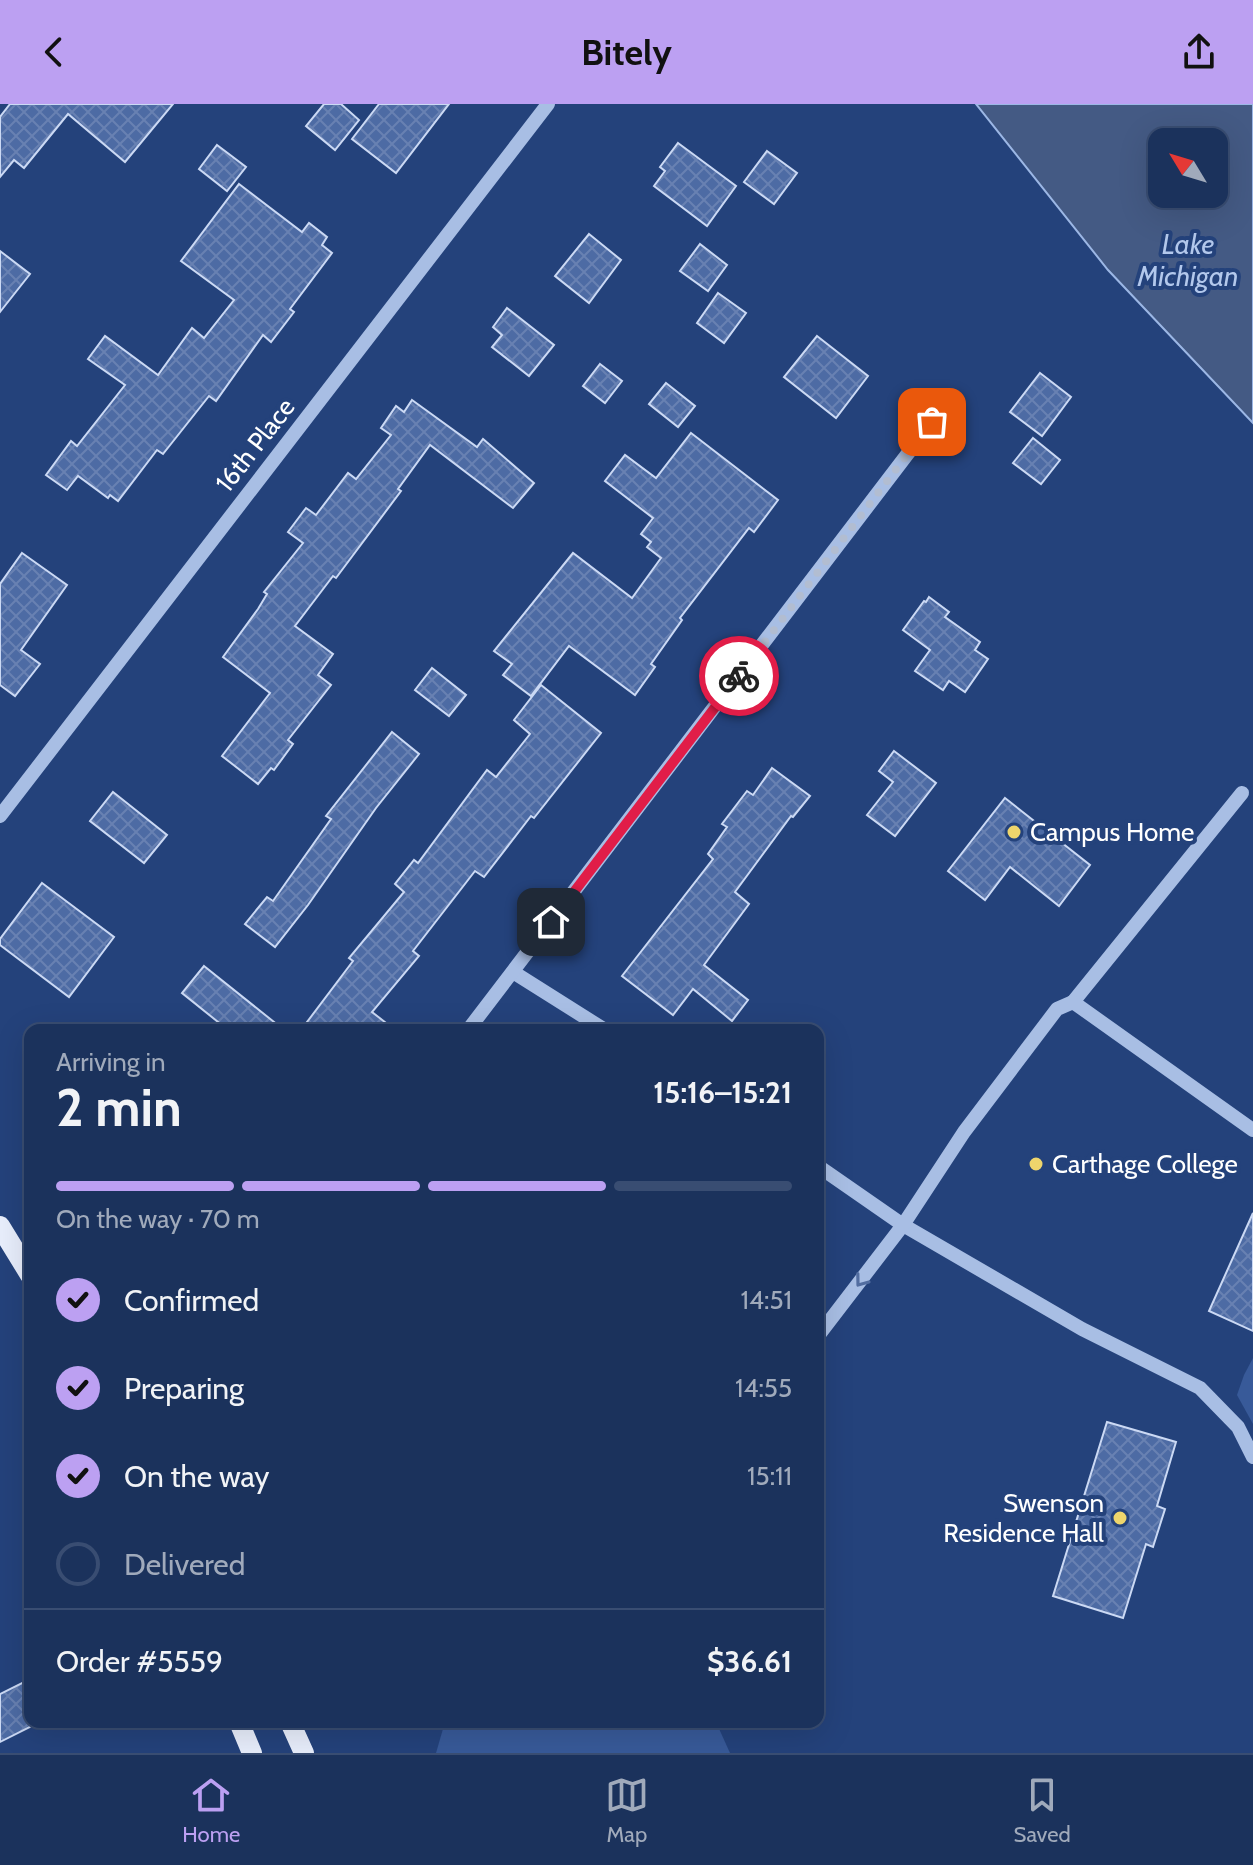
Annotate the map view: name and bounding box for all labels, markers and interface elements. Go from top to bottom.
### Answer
icon: back [32,30,76,74]
text: Bitely [581,30,672,74]
icon: share [1177,30,1221,74]
north arrow [1148,128,1228,208]
map controls [1148,128,1228,208]
water label: Lake Michigan [1136,227,1239,293]
pin [898,388,966,456]
street label: 16th Place [208,392,302,498]
icon: bag [910,400,954,444]
courier [699,636,779,716]
icon: bike [717,654,761,698]
place label: Campus Home [1030,816,1194,848]
marker: Campus Home [1005,823,1023,841]
pin [517,888,585,956]
icon: home [529,900,573,944]
text: Arriving in [56,1046,166,1078]
text: 15:16–15:21 [653,1074,792,1111]
text: 2 min [56,1076,182,1139]
place label: Carthage College [1052,1148,1238,1180]
marker: Carthage College [1027,1155,1045,1173]
text: On the way · 70 m [56,1203,260,1235]
one-way arrow [856,1272,870,1286]
icon: check [56,1278,100,1322]
text: Confirmed [124,1282,259,1319]
text: 14:51 [741,1284,792,1316]
icon: check [56,1366,100,1410]
text: Preparing [124,1370,244,1407]
text: 14:55 [735,1372,792,1404]
icon: check [56,1454,100,1498]
text: On the way [124,1458,269,1495]
text: 15:11 [747,1460,792,1492]
place label: Swenson Residence Hall [943,1487,1104,1549]
marker: Swenson Residence Hall [1111,1509,1129,1527]
text: Delivered [124,1546,245,1583]
text: Order #5559 [56,1643,223,1680]
text: $36.61 [707,1643,792,1680]
tab: Home [182,1773,240,1848]
tab: Map [605,1773,649,1848]
tab: Saved [1014,1773,1071,1848]

